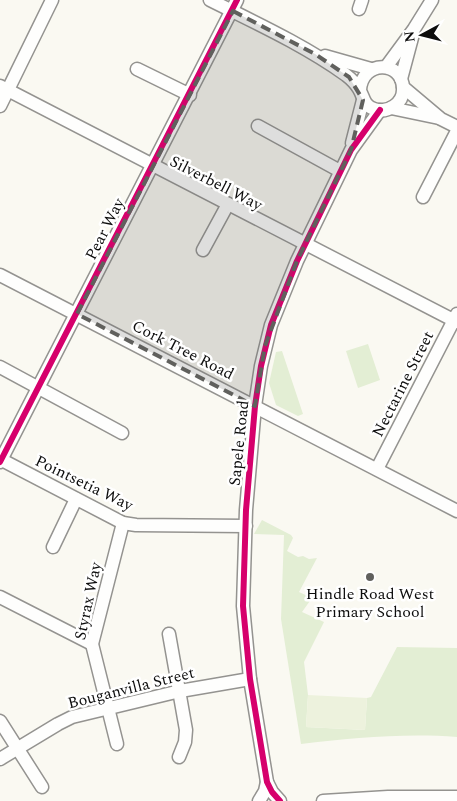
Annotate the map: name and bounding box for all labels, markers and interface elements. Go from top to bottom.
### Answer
north arrow [397,10,447,60]
text: N [398,30,421,43]
street label: Silverbell Way [166,149,268,217]
street label: Pear Way [79,193,131,264]
street label: Cork Tree Road [128,314,238,386]
street label: Nectarine Street [366,327,440,441]
street label: Sapele Road [223,399,255,487]
street label: Pointsetia Way [31,449,138,518]
street label: Styrax Way [68,559,108,642]
marker: Hindle Road West Primary School [364,571,376,583]
place label: Hindle Road West Primary School [306,582,434,624]
street label: Bouganvilla Street [65,661,197,715]

